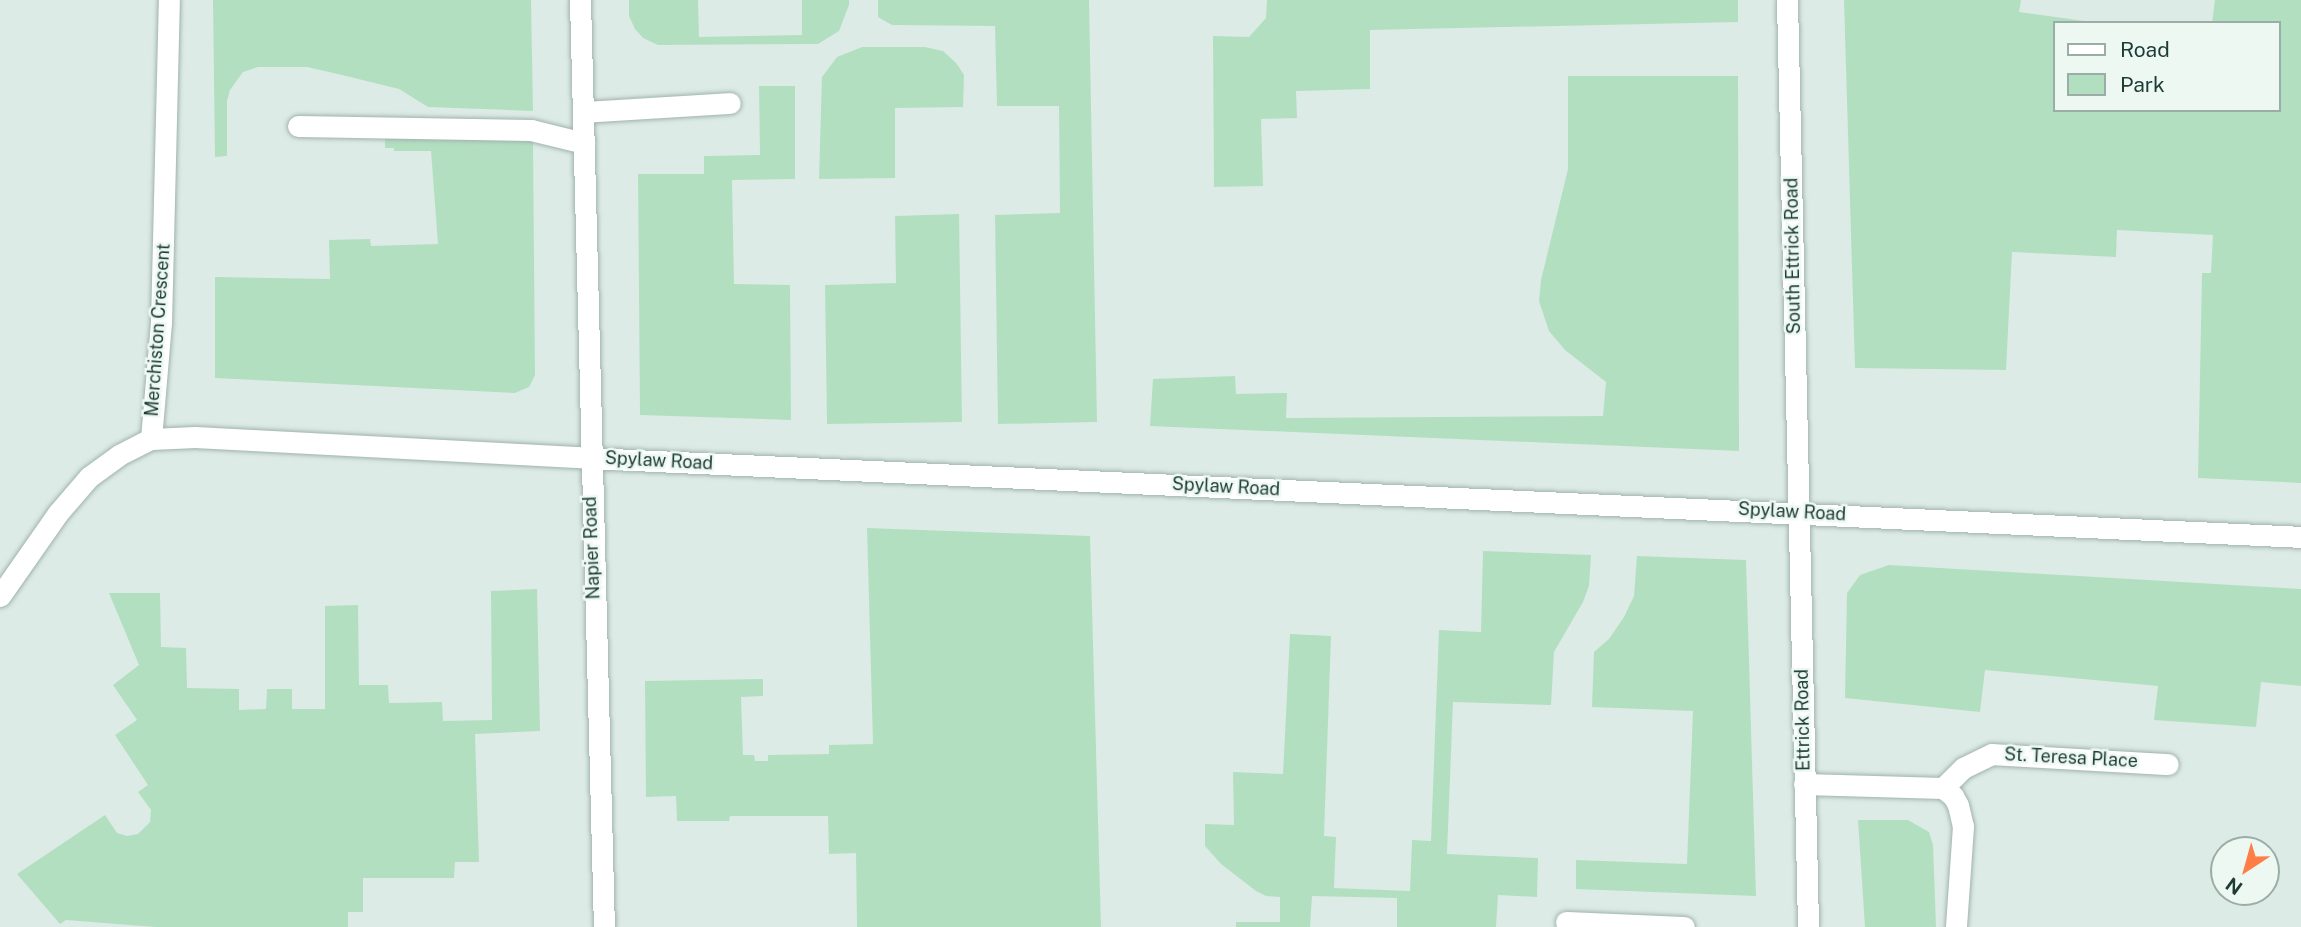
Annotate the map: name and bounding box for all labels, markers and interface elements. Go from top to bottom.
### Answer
legend [2052,21,2280,112]
text: Road [2120,37,2170,62]
text: Park [2120,72,2165,97]
street label: South Ettrick Road [1781,178,1805,334]
street label: Merchiston Crescent [141,243,175,417]
street label: Spylaw Road [604,447,714,475]
street label: Spylaw Road [1171,473,1281,501]
street label: Napier Road [579,496,605,600]
street label: Spylaw Road [1737,498,1847,526]
street label: Ettrick Road [1791,669,1815,771]
street label: St. Teresa Place [2004,744,2138,772]
north arrow [2210,836,2280,906]
text: N [2221,873,2246,900]

